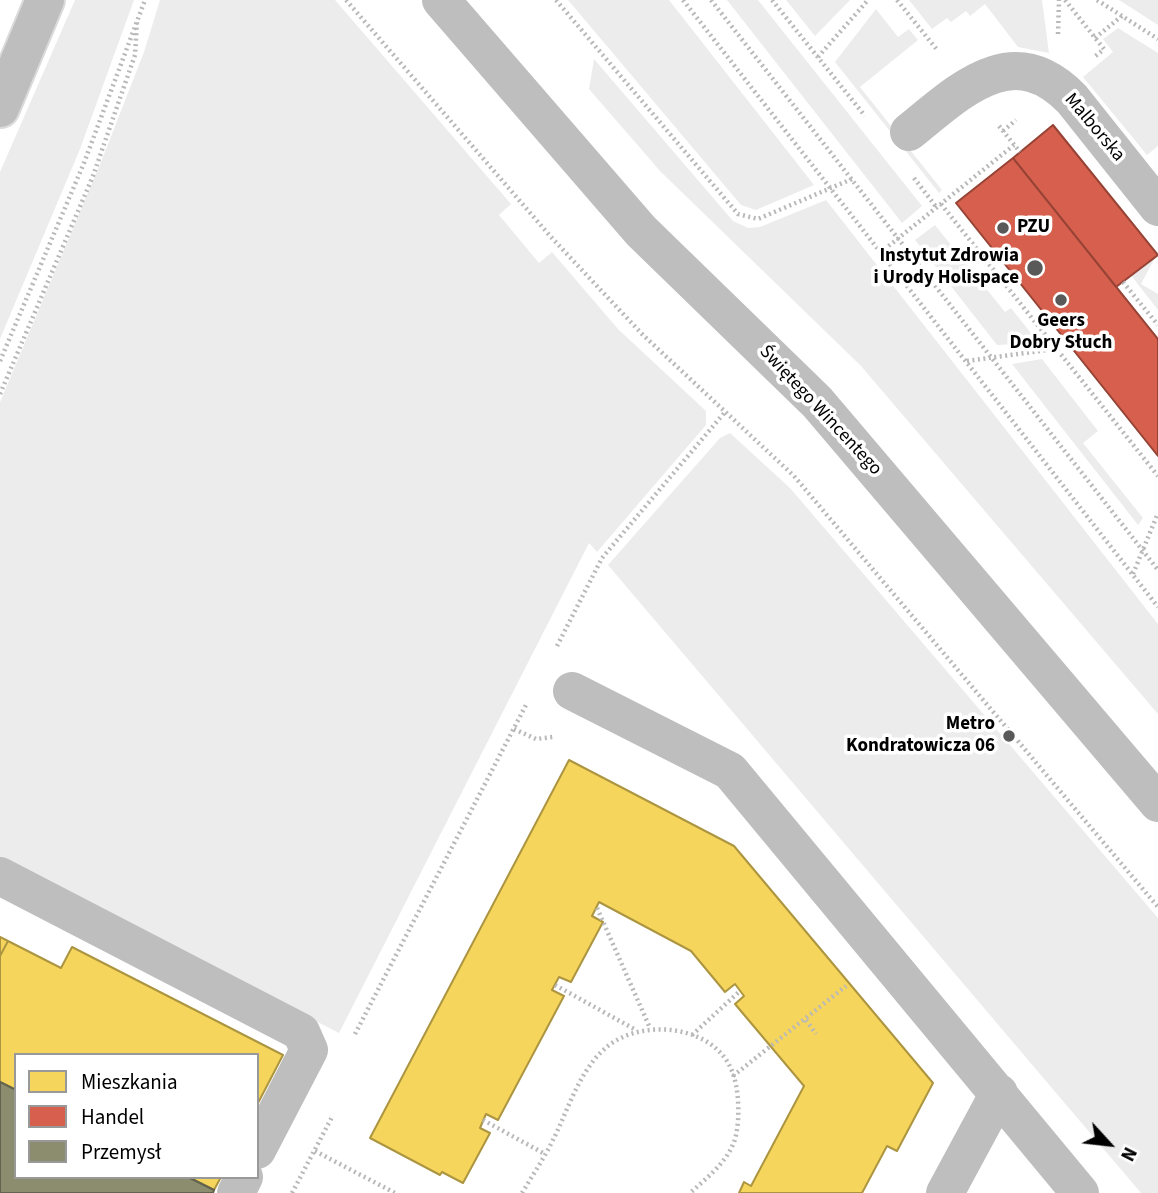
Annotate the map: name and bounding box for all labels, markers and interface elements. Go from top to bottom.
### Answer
street label: Malborska [1059,89,1129,167]
place label: PZU [1017,217,1050,239]
marker: PZU [995,220,1011,236]
place label: Instytut Zdrowia i Urody Holispace [873,246,1019,290]
marker: Instytut Zdrowia i Urody Holispace [1025,258,1045,278]
marker: Geers Dobry Słuch [1053,292,1069,308]
place label: Geers Dobry Słuch [1010,311,1112,355]
street label: Świętego Wincentego [754,341,886,481]
place label: Metro Kondratowicza 06 [846,714,995,758]
marker: Metro Kondratowicza 06 [1001,728,1017,744]
legend [14,1053,259,1179]
text: Mieszkania [81,1067,178,1097]
text: Handel [81,1102,144,1132]
north arrow [1074,1109,1144,1179]
text: Przemysł [81,1137,162,1167]
text: N [1113,1142,1143,1166]

